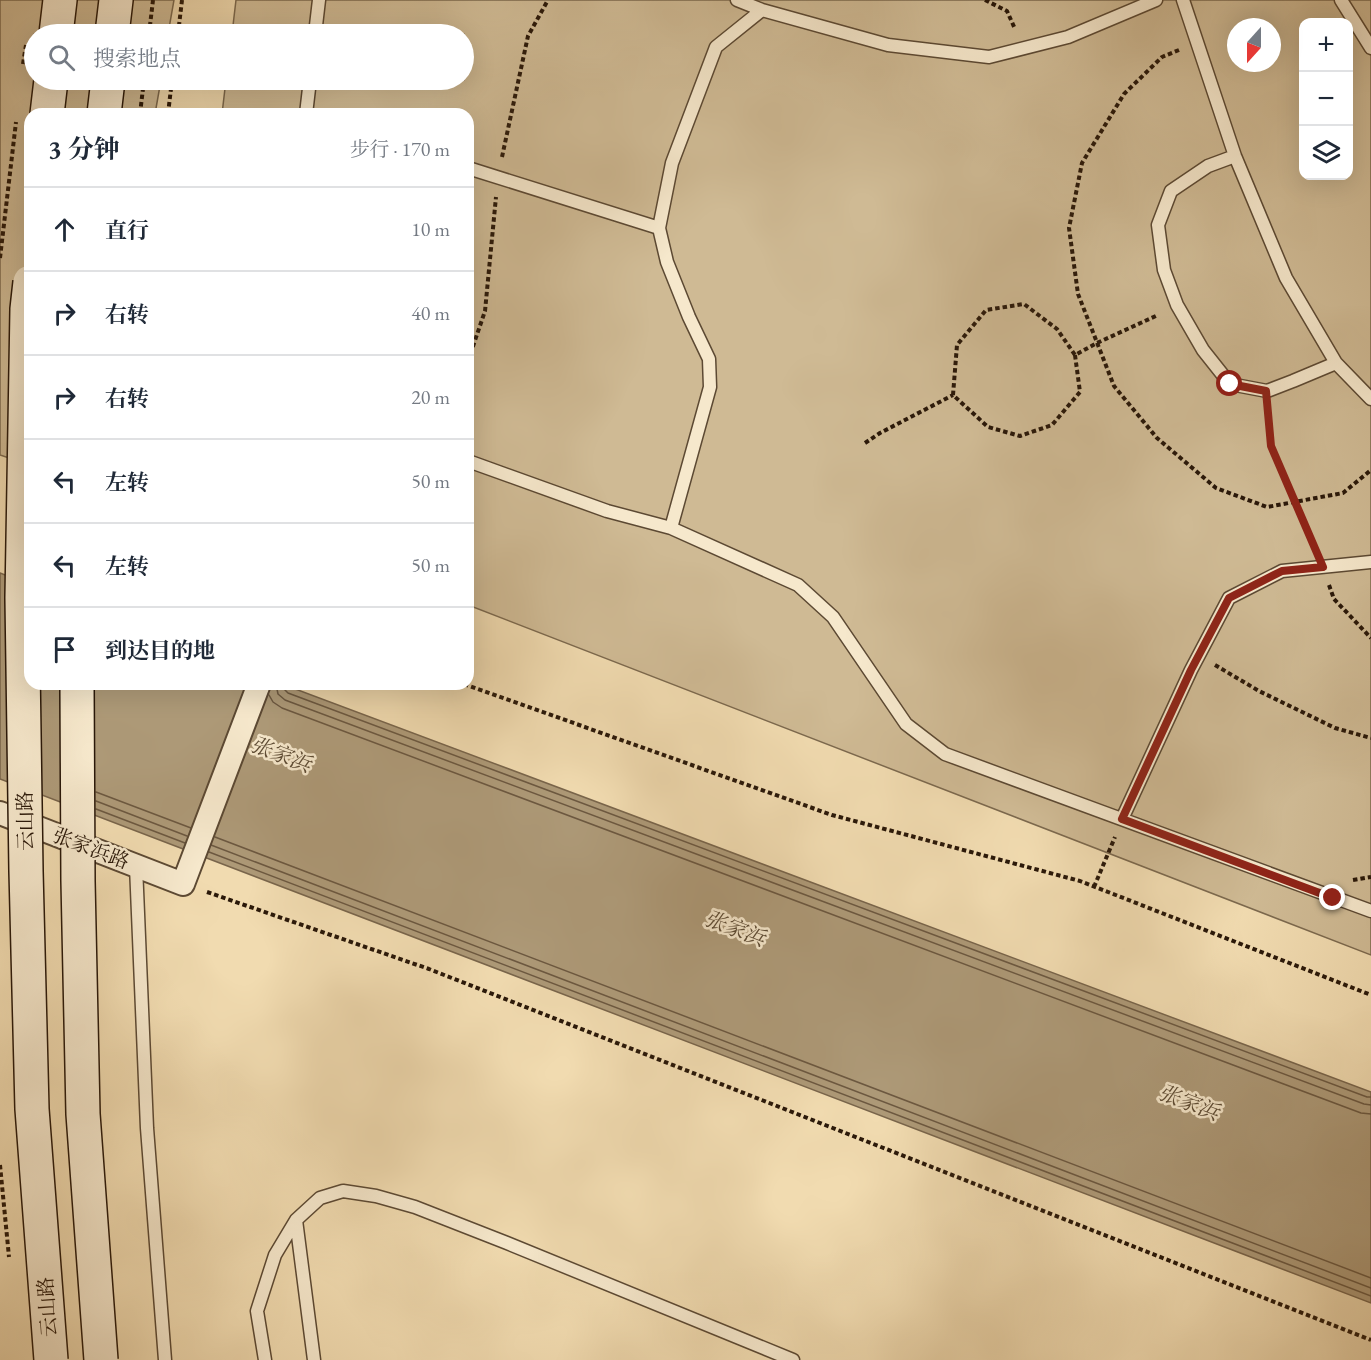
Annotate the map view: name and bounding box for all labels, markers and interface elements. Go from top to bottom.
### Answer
north arrow [1227,18,1281,72]
map controls [1299,18,1353,180]
button: + [1299,18,1353,72]
search box [24,24,474,90]
icon: search [45,41,78,74]
text: 搜索地点 [93,44,181,73]
button: − [1299,72,1353,126]
button: layers [1299,126,1353,180]
text: 3 分钟 [48,132,120,166]
text: 步行 · 170 m [350,136,450,162]
icon: ahead [48,213,81,246]
text: 直行 [105,216,149,245]
text: 10 m [411,216,450,242]
icon: right [48,297,81,330]
text: 右转 [105,300,149,329]
text: 40 m [411,300,450,326]
route start [1216,370,1242,396]
icon: right [48,381,81,414]
text: 右转 [105,384,149,413]
text: 20 m [411,384,450,410]
icon: left [48,465,81,498]
text: 左转 [105,468,149,497]
text: 50 m [411,468,450,494]
icon: left [48,549,81,582]
text: 左转 [105,552,149,581]
text: 50 m [411,552,450,578]
icon: arrive [48,633,81,666]
text: 到达目的地 [105,636,215,665]
water label: 张家浜 [247,730,317,779]
street label: 云山路 [11,791,39,851]
street label: 张家浜路 [49,822,133,874]
route end [1319,884,1345,910]
water label: 张家浜 [701,904,771,953]
water label: 张家浜 [1155,1078,1225,1127]
street label: 云山路 [32,1276,62,1338]

